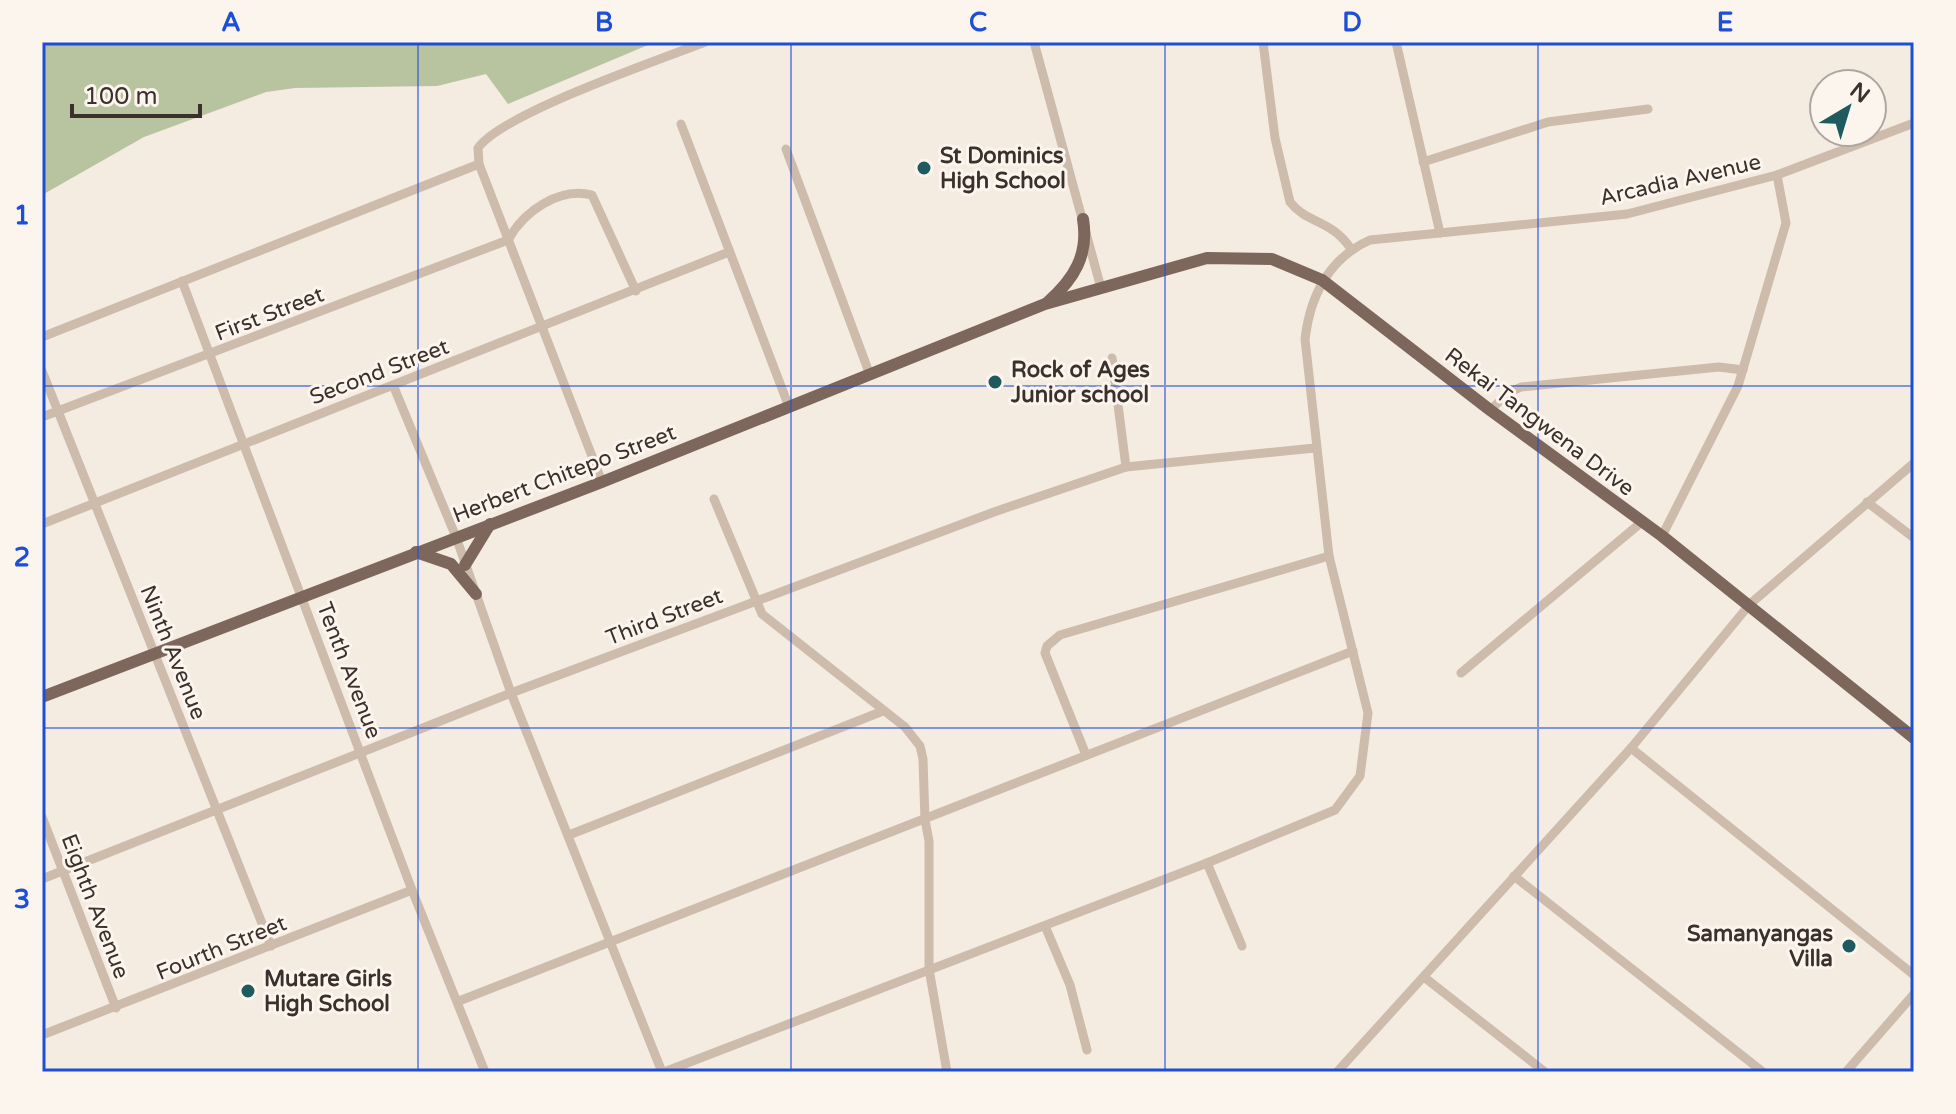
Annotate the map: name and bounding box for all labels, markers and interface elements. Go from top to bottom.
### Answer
text: A [221,7,241,38]
text: B [595,7,613,38]
text: C [969,7,987,38]
text: D [1342,7,1362,38]
text: E [1717,7,1733,38]
scale bar [72,68,200,118]
north arrow [1808,68,1888,148]
text: N [1845,77,1875,109]
text: 100 m [84,82,158,111]
place label: St Dominics High School [940,143,1066,194]
street label: Arcadia Avenue [1597,149,1763,211]
marker: St Dominics High School [915,159,933,177]
text: 1 [14,200,30,231]
street label: First Street [211,281,327,347]
street label: Second Street [306,333,453,410]
street label: Rekai Tangwena Drive [1440,342,1639,501]
place label: Rock of Ages Junior school [1010,357,1150,408]
marker: Rock of Ages Junior school [986,373,1004,391]
street label: Herbert Chitepo Street [449,419,680,529]
text: 2 [14,542,30,573]
street label: Ninth Avenue [134,582,212,723]
street label: Third Street [602,583,726,651]
street label: Tenth Avenue [311,599,387,742]
street label: Eighth Avenue [56,830,135,982]
text: 3 [14,884,30,915]
street label: Fourth Street [152,910,290,986]
place label: Samanyangas Villa [1687,921,1833,972]
marker: Samanyangas Villa [1840,937,1858,955]
place label: Mutare Girls High School [264,966,392,1017]
marker: Mutare Girls High School [239,982,257,1000]

